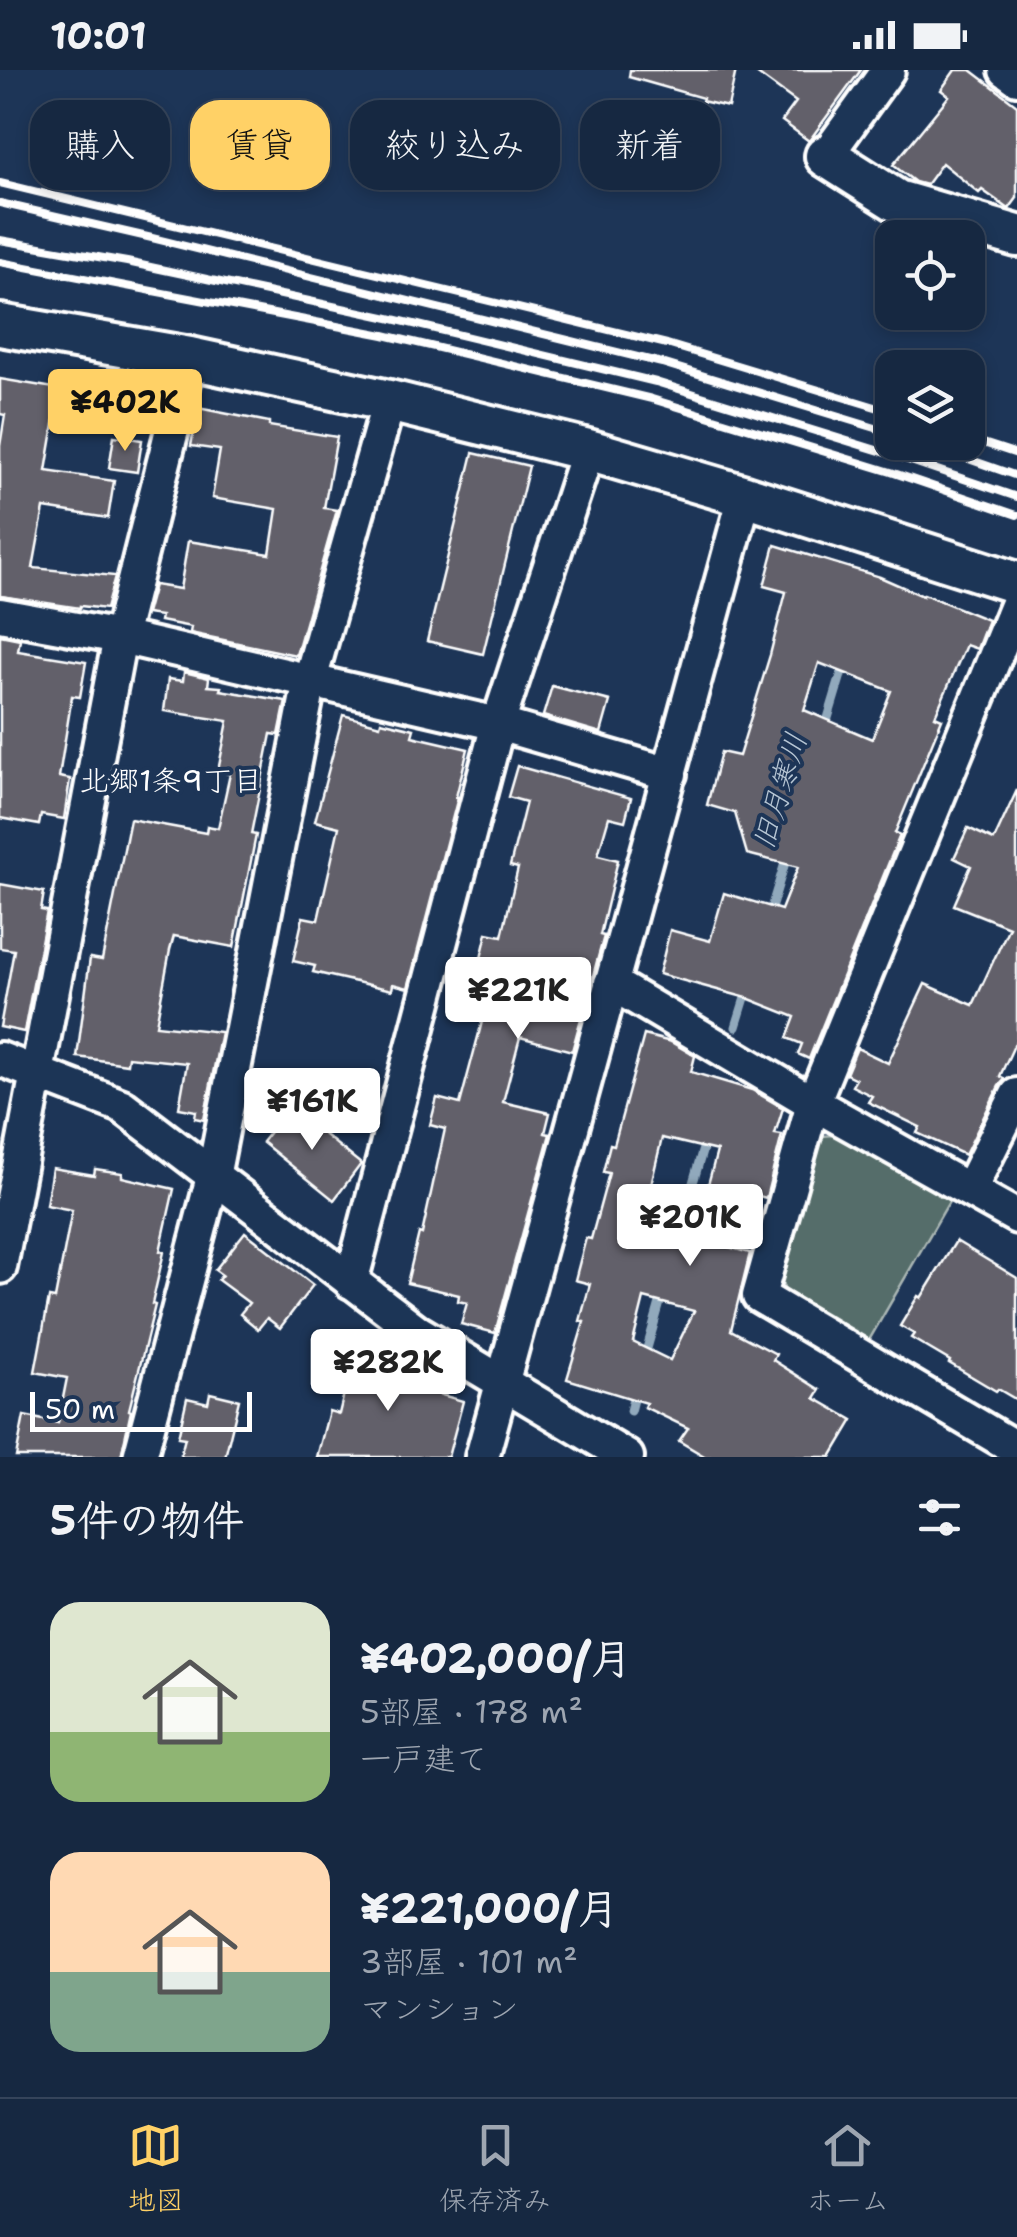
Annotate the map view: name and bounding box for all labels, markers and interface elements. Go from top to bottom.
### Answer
text: 10:01 [50,10,147,61]
chip: 購入 [30,100,170,190]
chip: 賃貸 [190,100,330,190]
chip: 絞り込み [350,100,560,190]
chip: 新着 [580,100,720,190]
map controls [875,220,985,460]
button: locate [875,220,985,330]
button: layers [875,350,985,460]
pin: ¥402K [55,369,195,454]
text: ¥402K [70,380,180,423]
water label: 旧月寒川 [742,727,817,854]
district label: 北郷1条9丁目 [79,760,263,801]
pin: ¥221K [448,957,588,1042]
text: ¥221K [467,968,569,1011]
pin: ¥161K [242,1068,382,1153]
text: ¥161K [266,1079,358,1122]
pin: ¥201K [620,1184,760,1269]
text: ¥201K [639,1195,741,1238]
pin: ¥282K [318,1329,458,1414]
text: ¥282K [333,1340,443,1383]
scale bar [30,1387,252,1432]
text: 50 m [45,1390,115,1428]
icon: filters [912,1490,967,1545]
text: 5件の物件 [50,1492,244,1548]
text: ¥402,000/月 [360,1630,632,1686]
icon: home [130,1642,250,1762]
text: 5部屋 · 178 m² [360,1690,583,1733]
text: 一戸建て [360,1737,488,1780]
text: ¥221,000/月 [360,1880,619,1936]
icon: home [130,1892,250,2012]
text: 3部屋 · 101 m² [360,1940,578,1983]
text: マンション [360,1987,519,2030]
tab: 地図 [128,2118,184,2219]
tab: 保存済み [439,2118,551,2219]
tab: ホーム [806,2118,889,2219]

